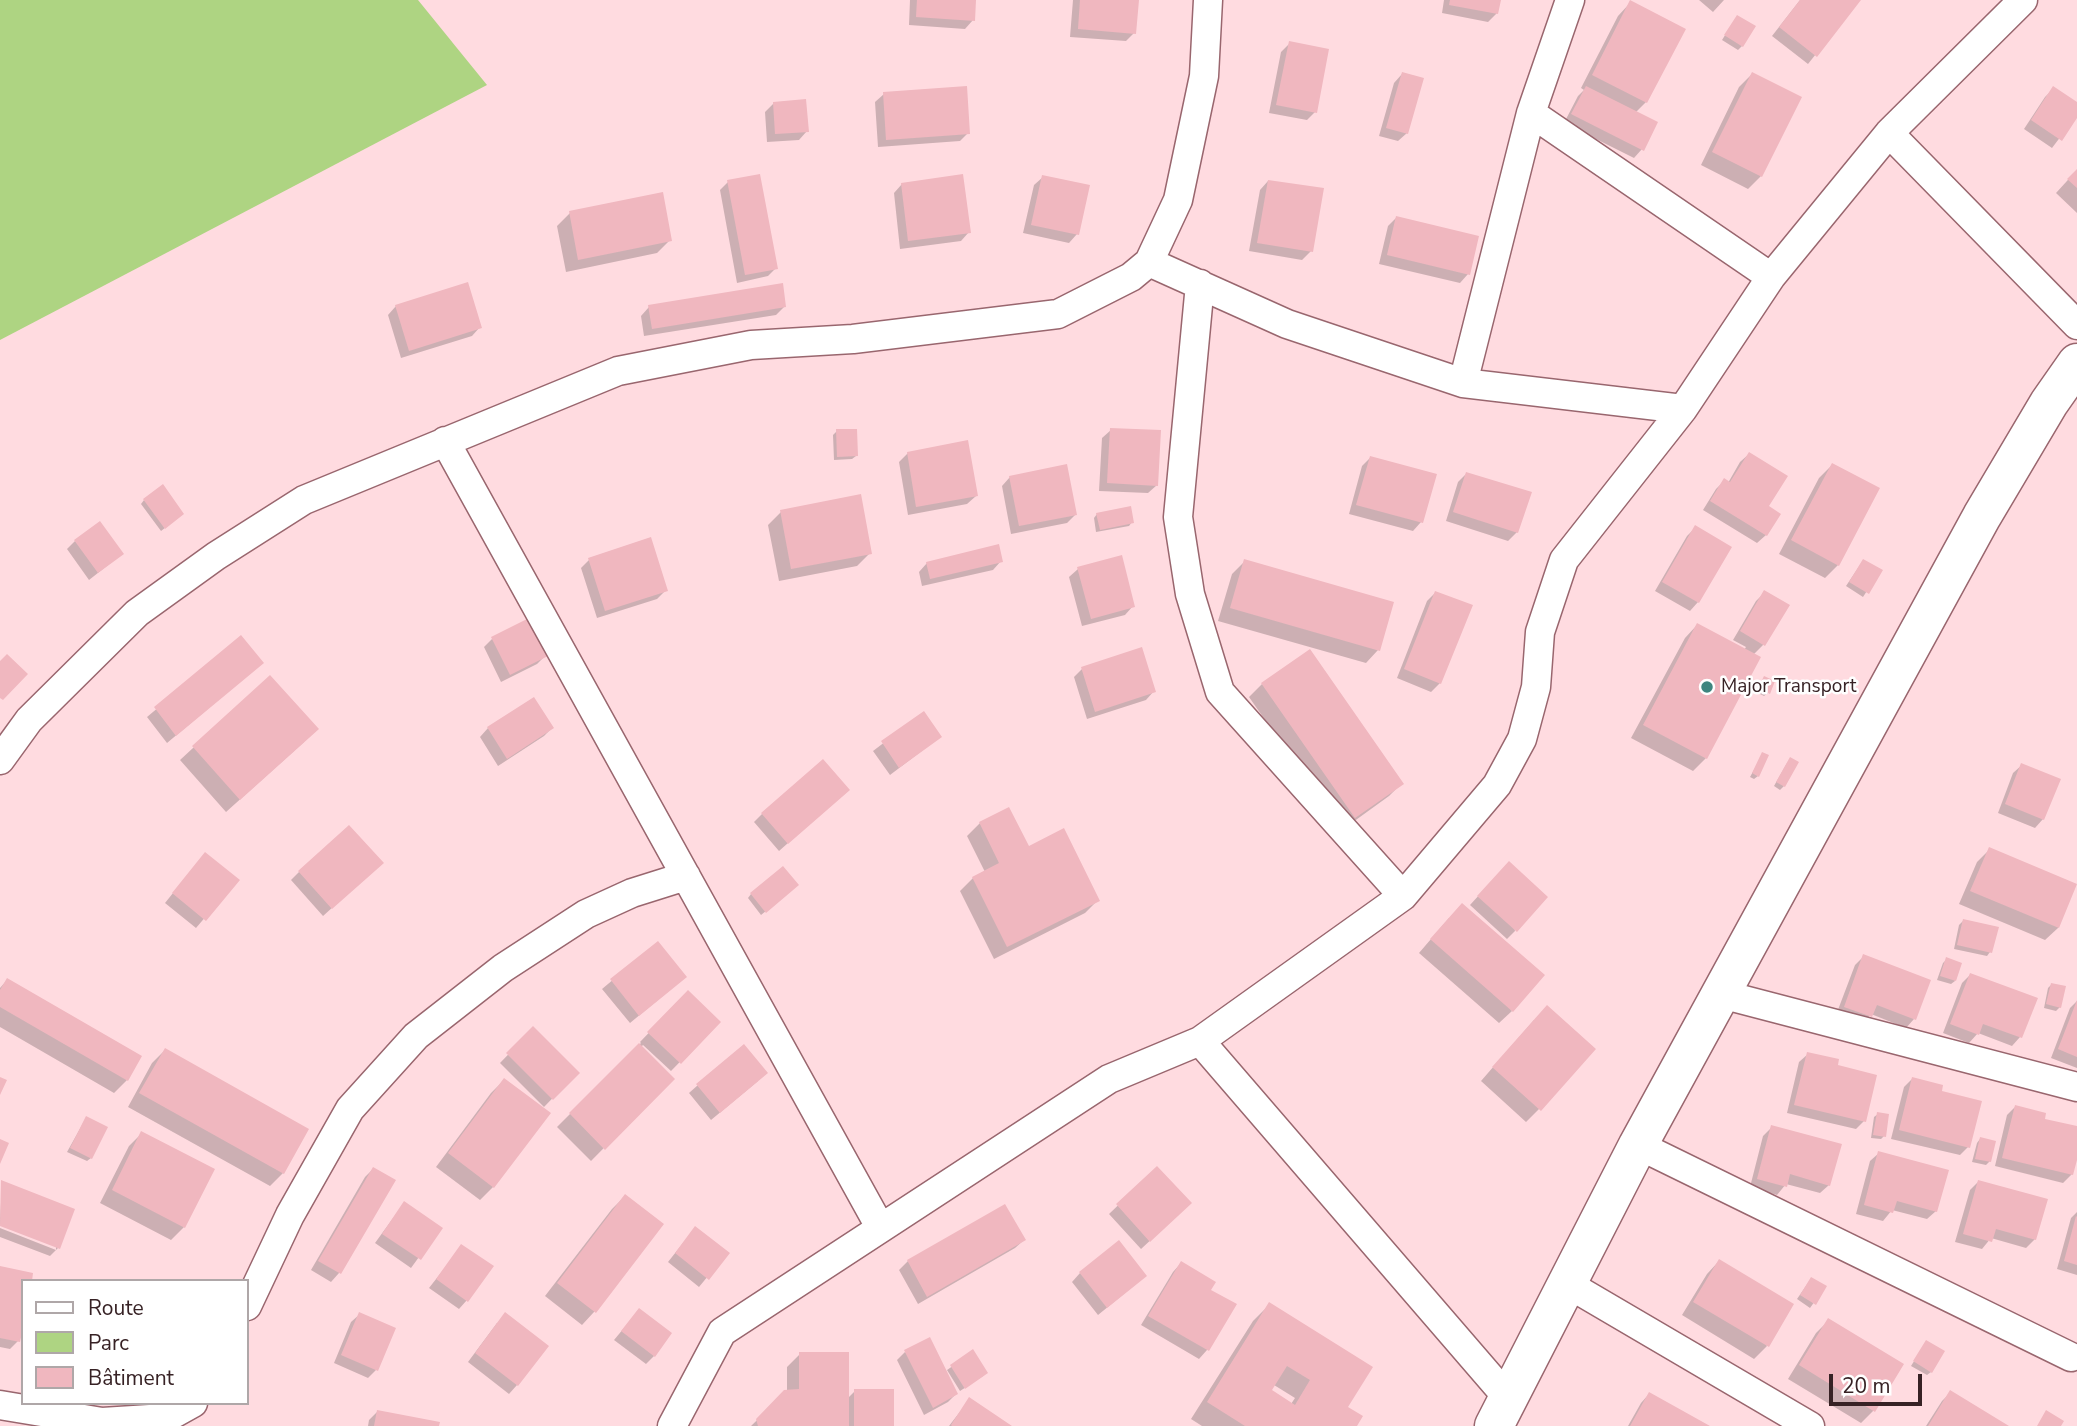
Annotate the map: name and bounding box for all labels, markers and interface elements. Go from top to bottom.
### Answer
place label: Major Transport [1721,676,1856,698]
marker: Major Transport [1699,679,1715,695]
legend [21,1279,248,1405]
text: Route [88,1294,144,1322]
text: Parc [88,1329,129,1357]
scale bar [1832,1360,1925,1404]
text: Bâtiment [88,1364,174,1392]
text: 20 m [1842,1372,1891,1400]

